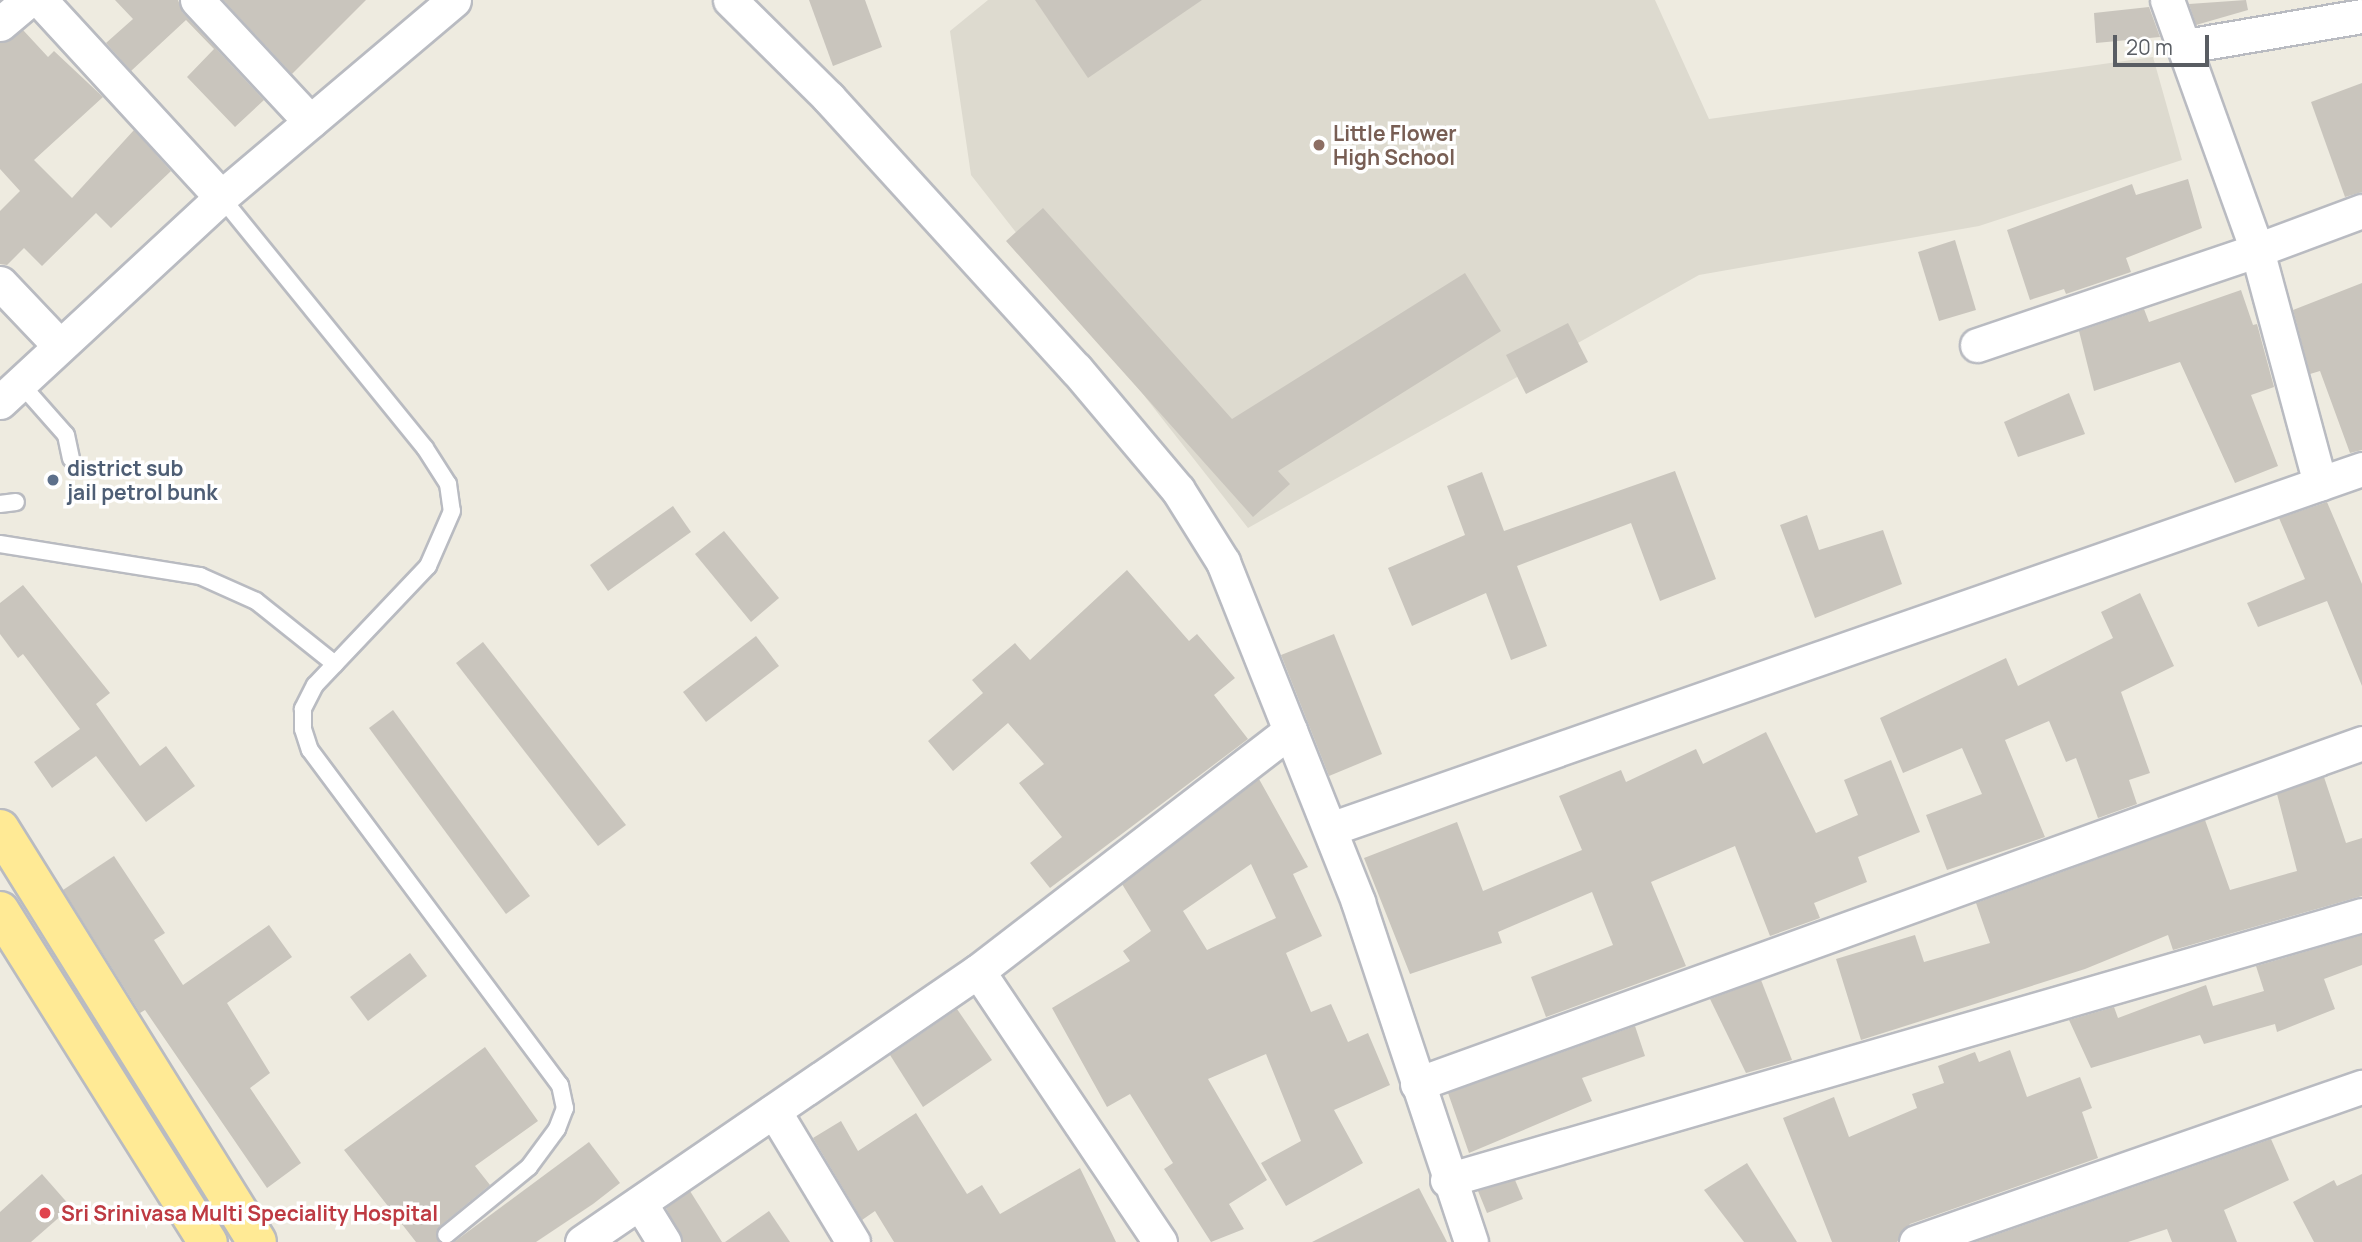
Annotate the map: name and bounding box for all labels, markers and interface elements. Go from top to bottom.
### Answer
scale bar [2117,21,2213,65]
text: 20 m [2126,33,2173,61]
place label: Little Flower High School [1333,120,1457,170]
marker: Little Flower High School [1311,137,1327,153]
place label: district sub jail petrol bunk [67,455,218,505]
marker: district sub jail petrol bunk [45,472,61,488]
place label: Sri Srinivasa Multi Speciality Hospital [61,1200,438,1226]
marker: Sri Srinivasa Multi Speciality Hospital [35,1203,55,1223]

